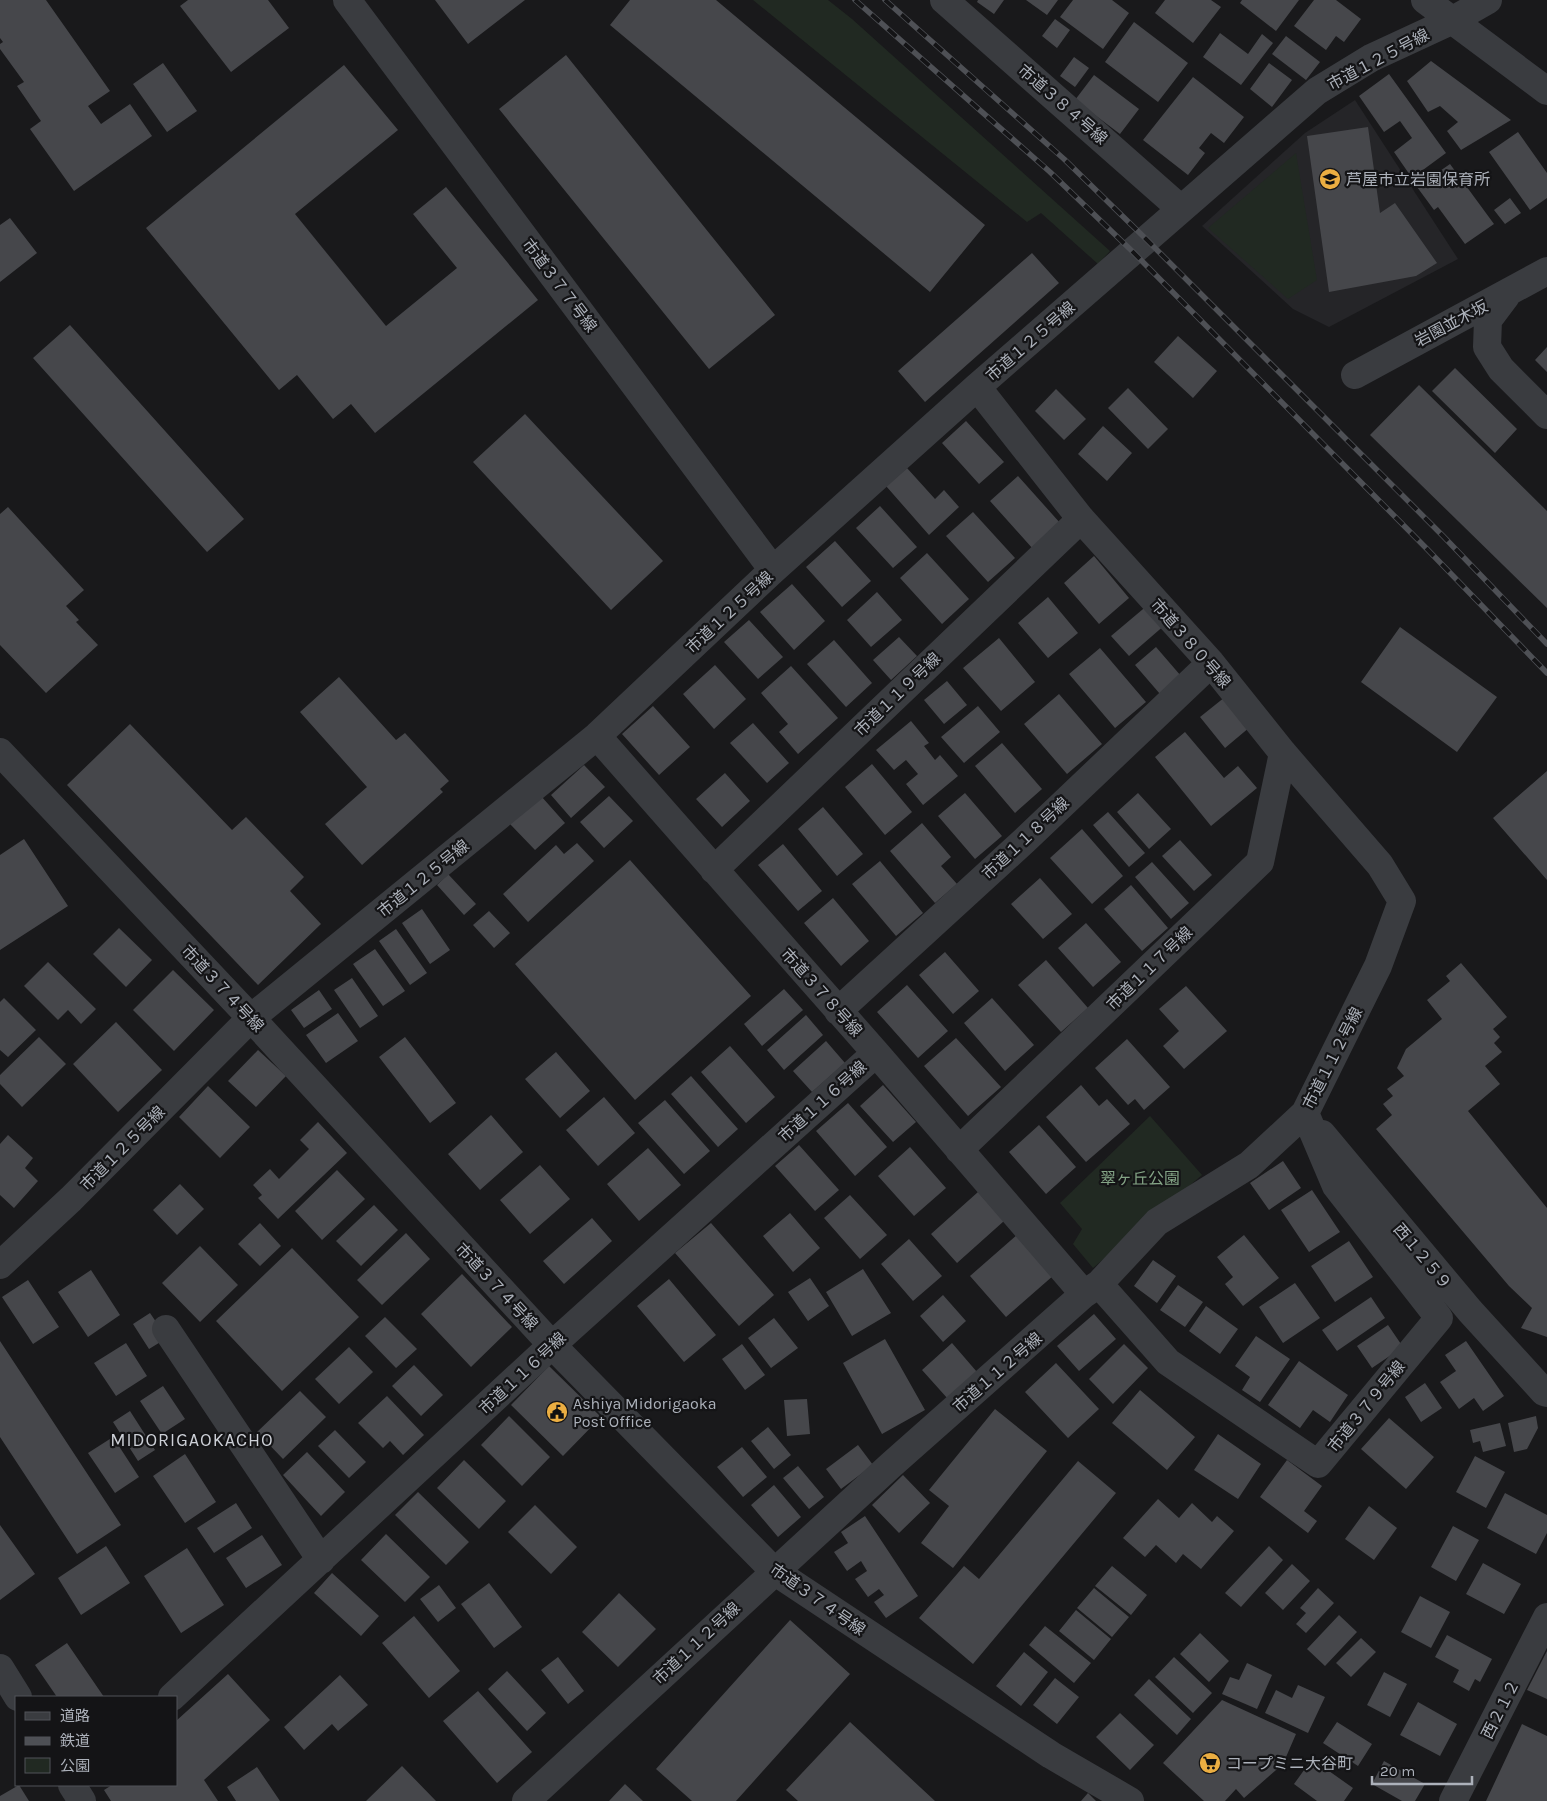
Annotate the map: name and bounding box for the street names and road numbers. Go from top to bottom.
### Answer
street label: 市道１２５号線 [1324,25,1432,94]
street label: 市道３８４号線 [1014,60,1111,148]
street label: 市道３７７号線 [518,235,601,336]
street label: 岩園並木坂 [1411,296,1491,351]
street label: 市道１２５号線 [982,297,1079,385]
street label: 市道１２５号線 [682,567,777,658]
street label: 市道３８０号線 [1147,595,1235,692]
street label: 市道１１９号線 [850,649,944,740]
street label: 市道１１８号線 [978,793,1073,884]
street label: 市道１２５号線 [374,836,473,921]
street label: 市道１１７号線 [1102,923,1196,1014]
street label: 市道３７４号線 [177,941,268,1036]
street label: 市道３７８号線 [777,944,866,1040]
street label: 市道１１２号線 [1299,1004,1366,1112]
street label: 市道１１６号線 [774,1057,870,1146]
street label: 市道１２５号線 [76,1102,169,1195]
street label: 西１２５９ [1390,1220,1456,1293]
street label: 市道３７４号線 [451,1239,542,1334]
street label: 市道１１６号線 [475,1328,570,1419]
street label: 市道１１２号線 [949,1328,1046,1416]
street label: 市道３７９号線 [1324,1357,1409,1456]
street label: 市道３７４号線 [766,1560,869,1639]
street label: 市道１１２号線 [649,1598,744,1689]
street label: 西２１２ [1477,1676,1523,1742]

